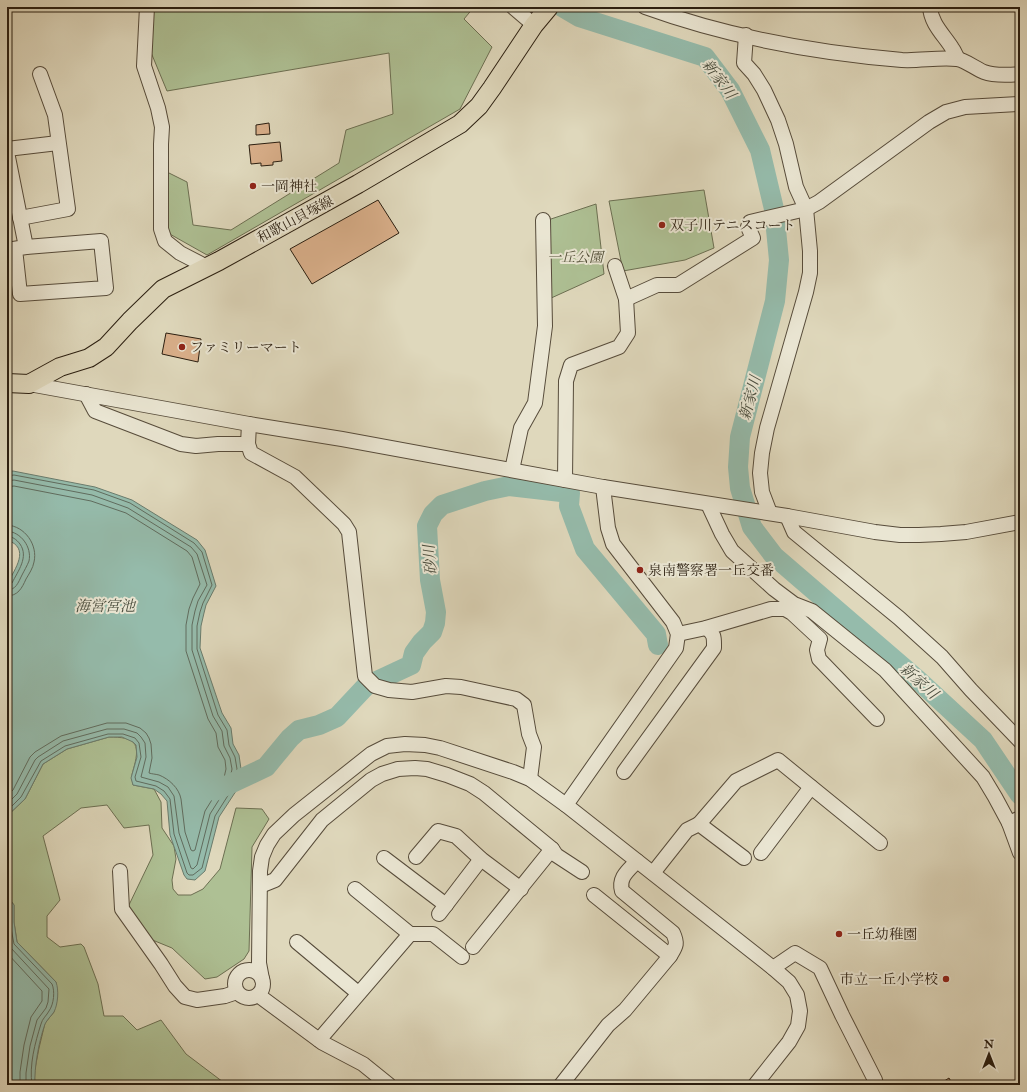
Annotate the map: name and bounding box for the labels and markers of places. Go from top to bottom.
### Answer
place label: 一岡神社 [261,178,317,195]
marker: 一岡神社 [248,181,258,191]
place label: 双子川テニスコート [670,217,795,234]
marker: 双子川テニスコート [657,220,667,230]
place label: ファミリーマート [190,339,302,356]
marker: ファミリーマート [177,342,187,352]
place label: 泉南警察署一丘交番 [648,562,774,579]
marker: 泉南警察署一丘交番 [635,565,645,575]
place label: 一丘幼稚園 [847,926,917,943]
marker: 一丘幼稚園 [834,929,844,939]
place label: 市立一丘小学校 [840,971,938,988]
marker: 市立一丘小学校 [941,974,951,984]

